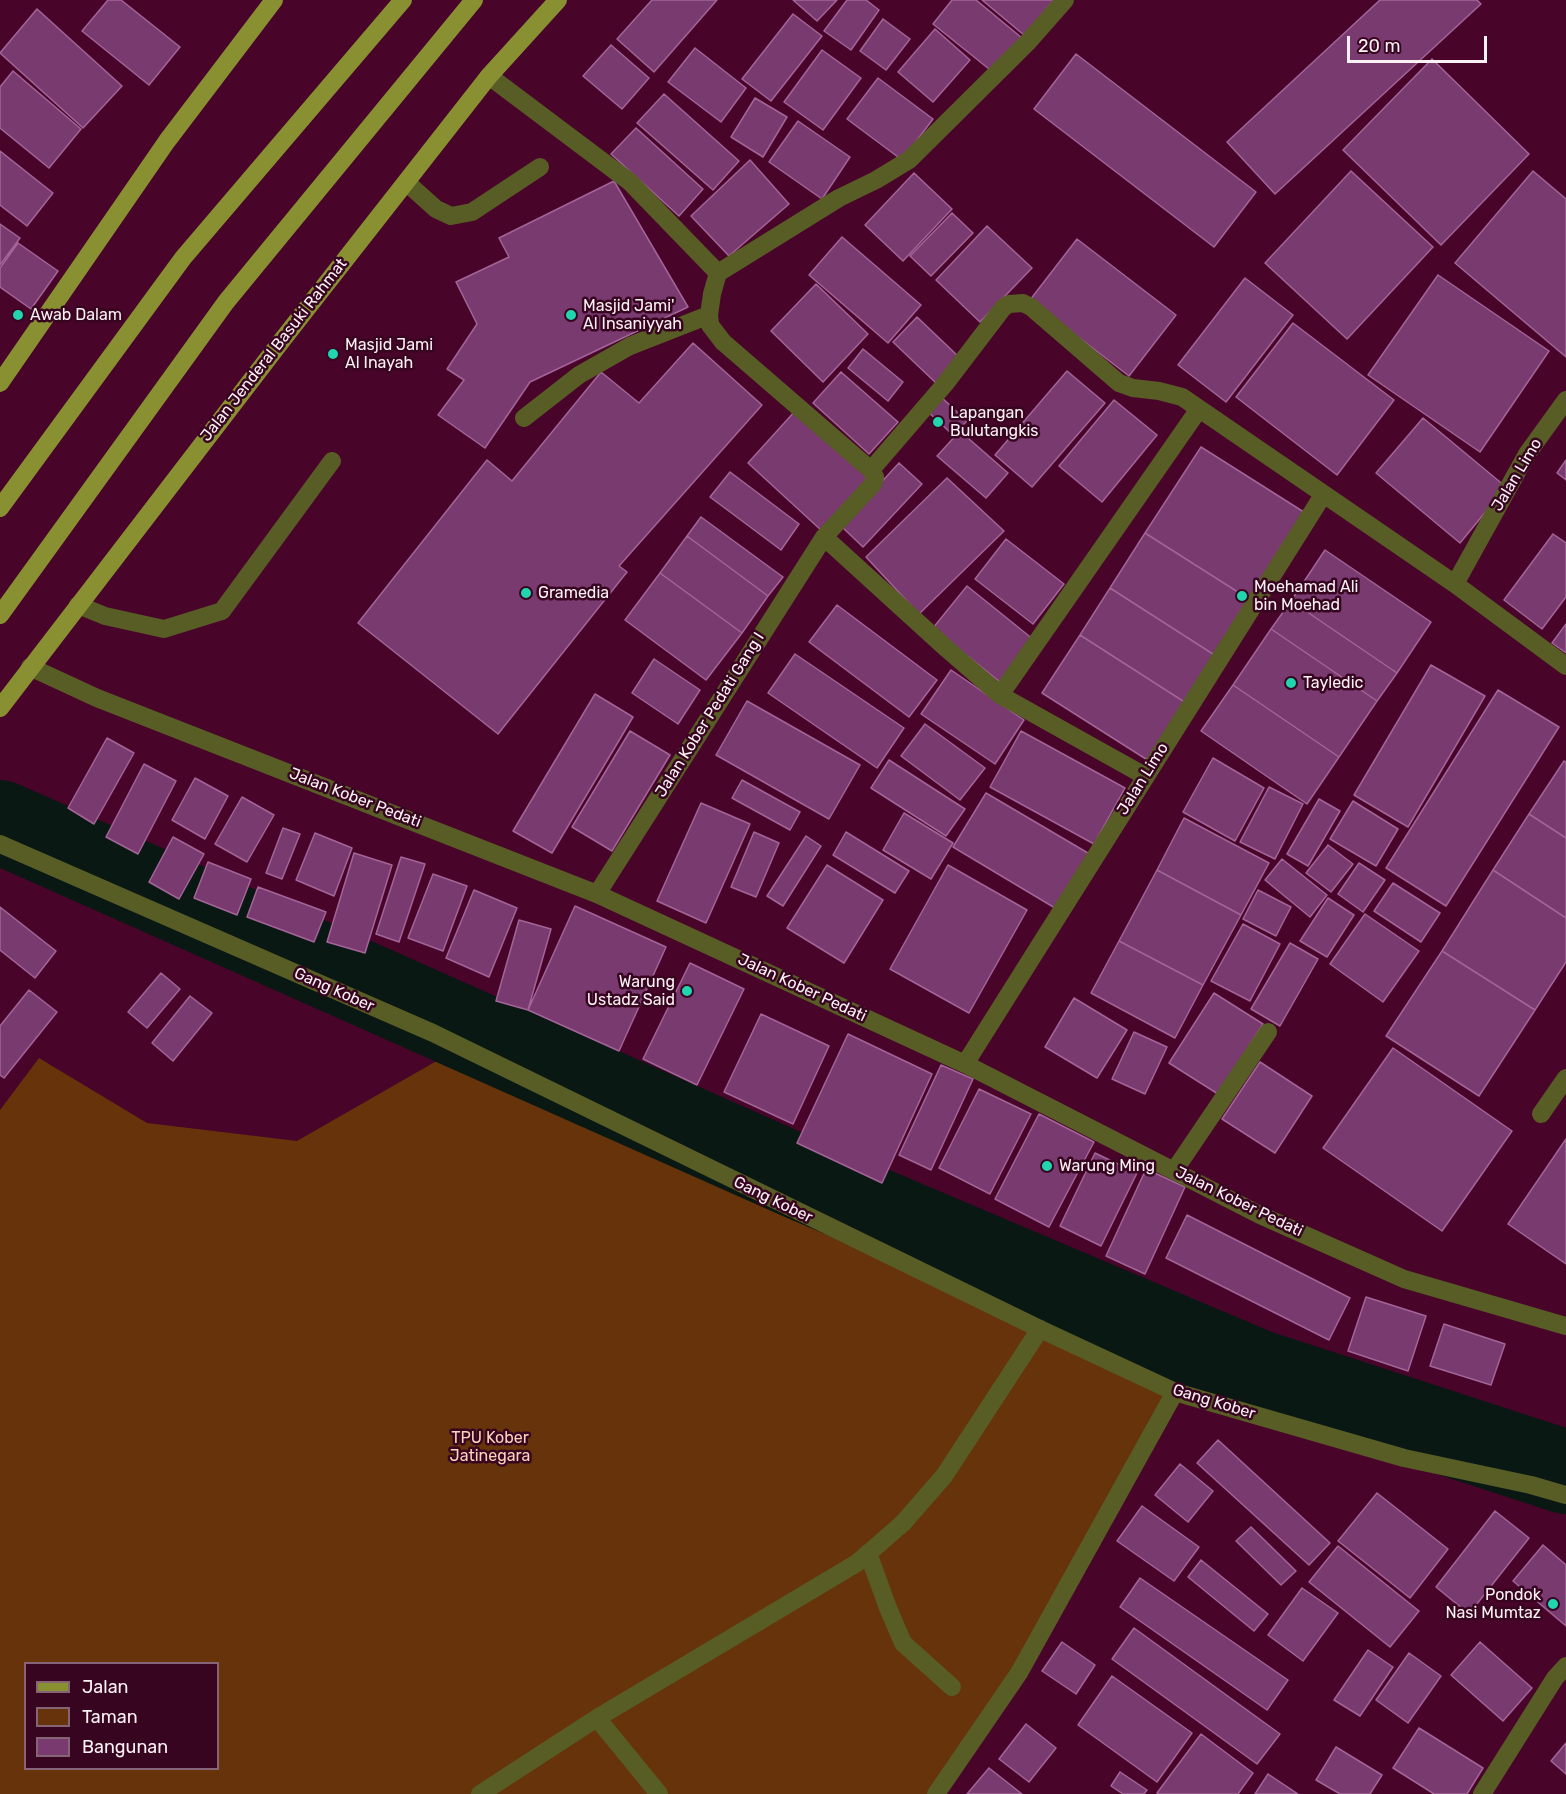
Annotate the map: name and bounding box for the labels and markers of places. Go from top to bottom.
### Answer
place label: Masjid Jami' Al Insaniyyah [583,296,682,334]
place label: Awab Dalam [30,305,122,325]
marker: Awab Dalam [11,308,25,322]
marker: Masjid Jami' Al Insaniyyah [564,308,578,322]
place label: Masjid Jami Al Inayah [345,335,433,373]
marker: Masjid Jami Al Inayah [326,347,340,361]
place label: Lapangan Bulutangkis [950,403,1038,441]
marker: Lapangan Bulutangkis [931,415,945,429]
place label: Moehamad Ali bin Moehad [1254,577,1358,615]
place label: Gramedia [538,583,609,603]
marker: Gramedia [519,586,533,600]
marker: Moehamad Ali bin Moehad [1235,589,1249,603]
place label: Tayledic [1303,673,1363,693]
marker: Tayledic [1284,676,1298,690]
place label: Warung Ustadz Said [587,972,675,1010]
marker: Warung Ustadz Said [680,984,694,998]
place label: Warung Ming [1059,1156,1155,1176]
marker: Warung Ming [1040,1159,1054,1173]
place label: Pondok Nasi Mumtaz [1445,1585,1541,1623]
marker: Pondok Nasi Mumtaz [1546,1597,1560,1611]

